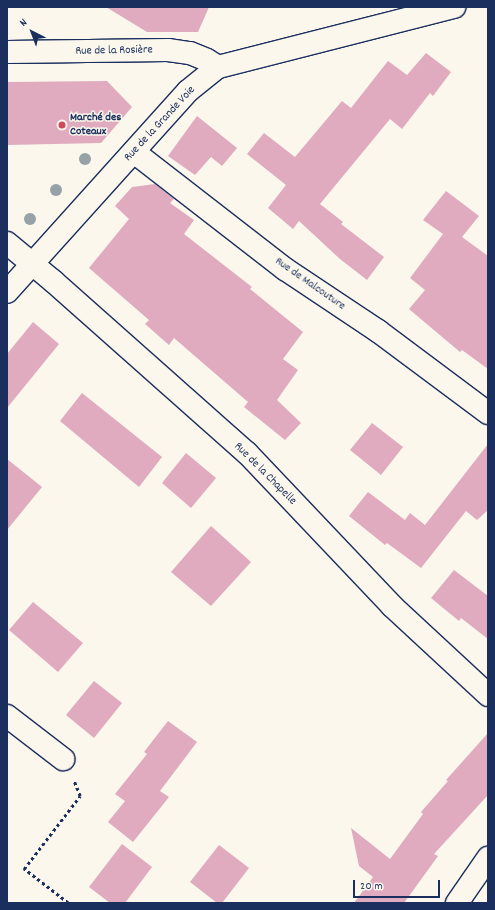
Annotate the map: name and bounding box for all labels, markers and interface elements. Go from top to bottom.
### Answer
north arrow [12,12,52,52]
text: N [17,15,31,31]
street label: Rue de la Rosière [75,43,153,59]
street label: Rue de la Grande Voie [121,83,199,165]
place label: Marché des Coteaux [70,111,121,139]
marker: Marché des Coteaux [57,120,67,130]
street label: Rue de Malcouture [272,254,348,314]
street label: Rue de la Chapelle [231,440,299,508]
scale bar [355,872,442,898]
text: 20 m [360,878,383,895]

